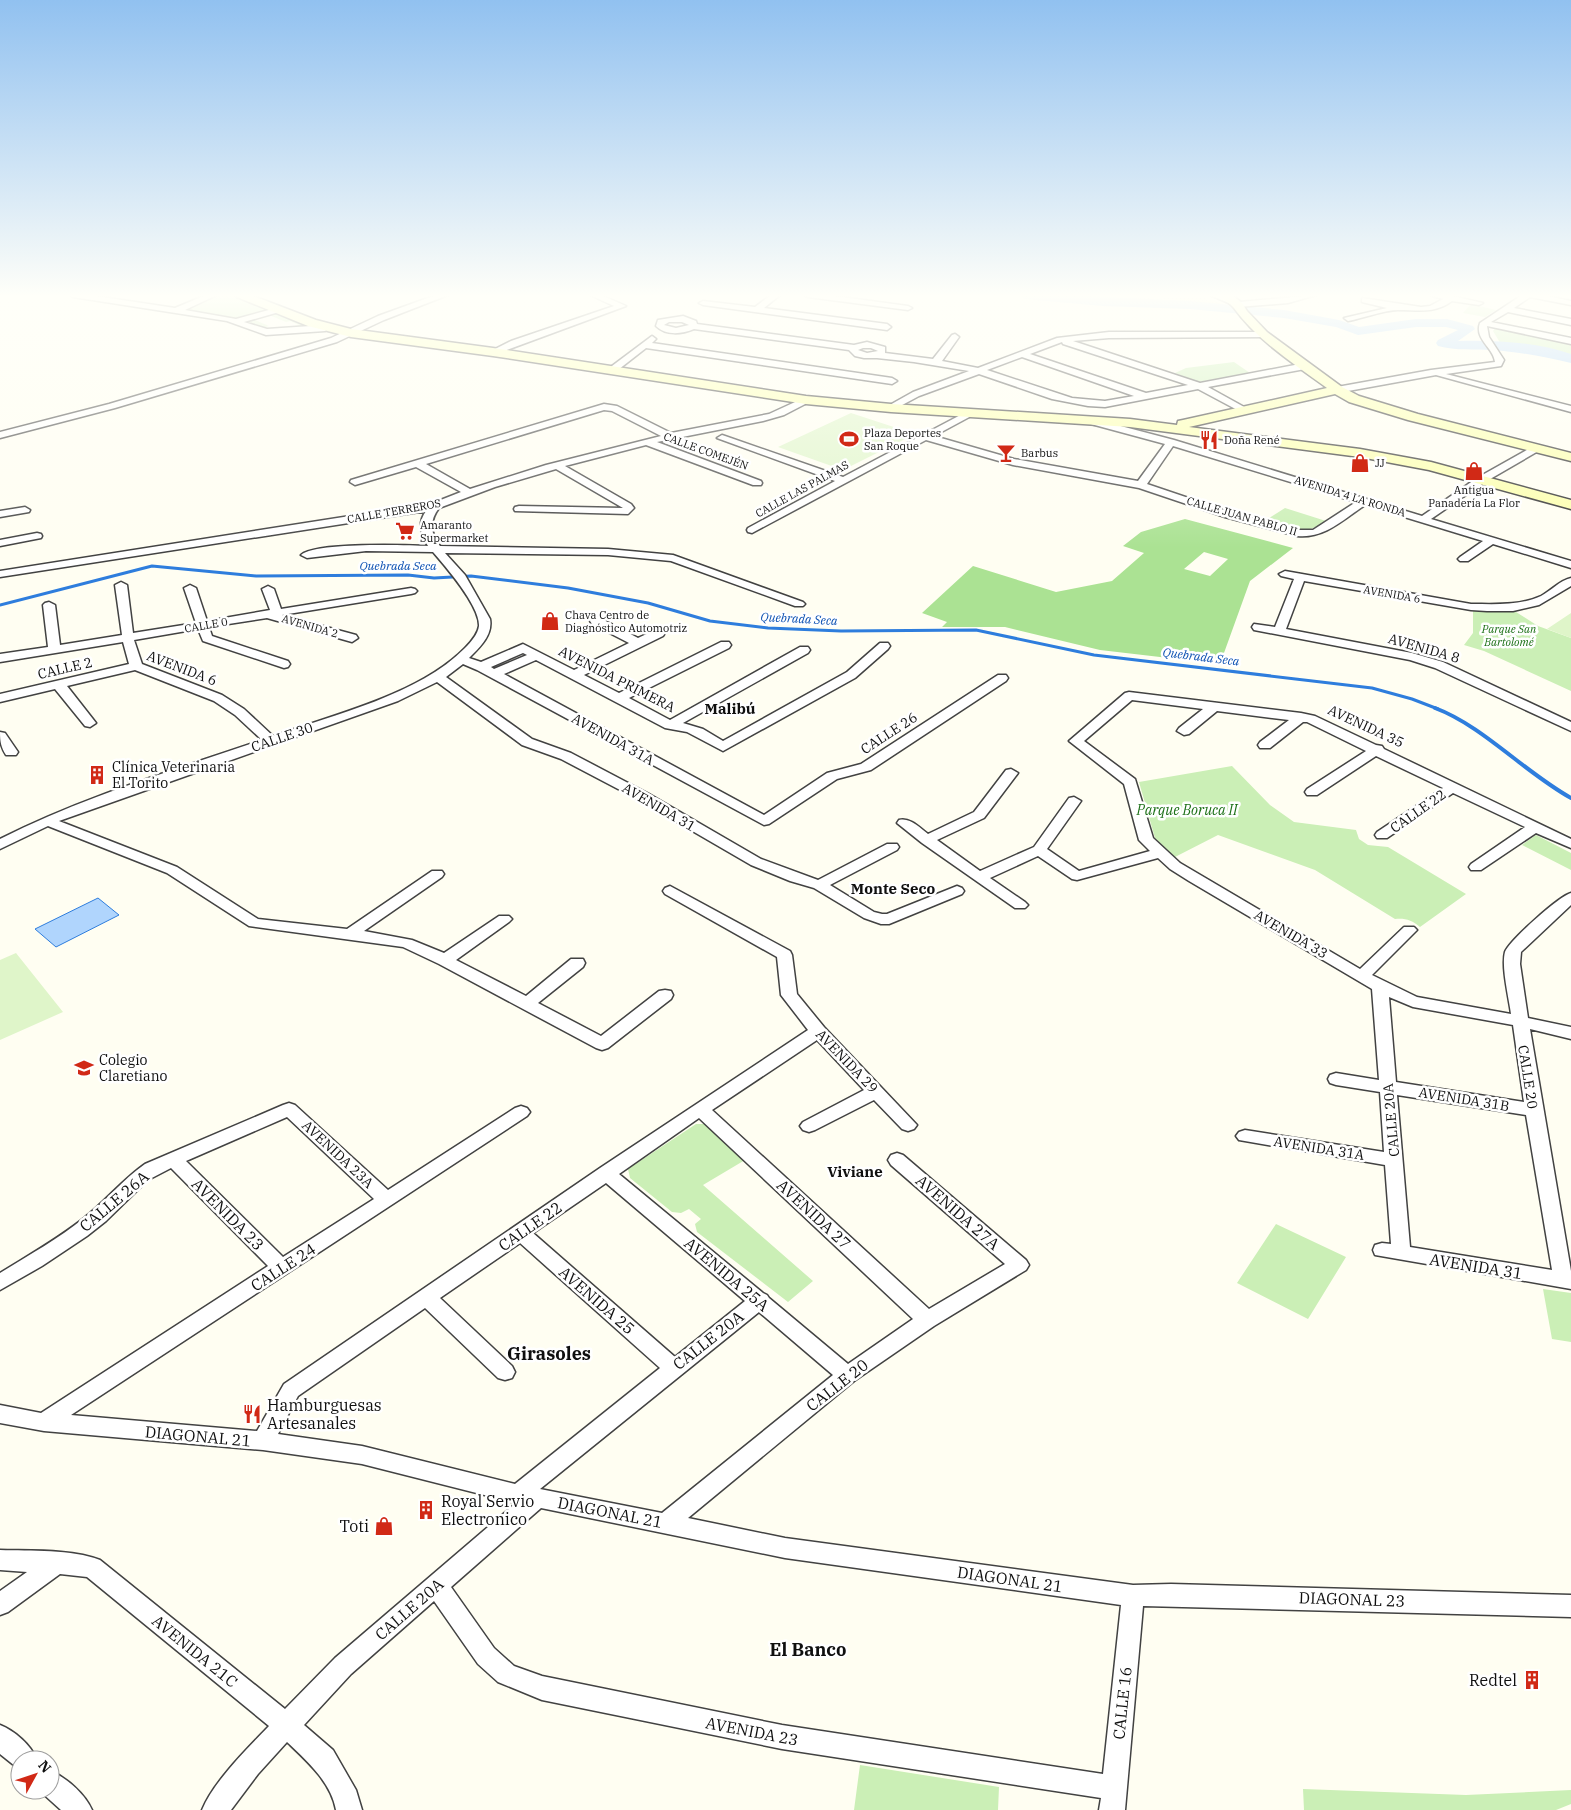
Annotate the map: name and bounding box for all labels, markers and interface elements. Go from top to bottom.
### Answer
place label: Plaza Deportes San Roque [864,426,941,453]
sports icon: Plaza Deportes San Roque [838,428,860,450]
street label: CALLE COMEJÉN [662,429,751,473]
restaurant icon: Doña René [1198,429,1220,451]
place label: Doña René [1224,433,1280,447]
bar icon: Barbus [995,442,1017,464]
place label: Barbus [1021,446,1058,460]
shop icon: JJ [1349,452,1371,474]
place label: JJ [1375,456,1385,470]
street label: CALLE LAS PALMAS [753,458,851,520]
shop icon: Antigua Panadería La Flor [1463,460,1485,482]
street label: AVENIDA 4 LA RONDA [1293,472,1408,520]
place label: Antigua Panadería La Flor [1428,483,1520,510]
street label: CALLE JUAN PABLO II [1185,494,1299,539]
street label: CALLE TERREROS [346,496,442,526]
place label: Amaranto Supermarket [420,518,488,545]
supermarket icon: Amaranto Supermarket [394,520,416,542]
water label: Quebrada Seca [359,558,437,573]
street label: AVENIDA 6 [1362,582,1422,606]
place label: Chava Centro de Diagnóstico Automotriz [565,608,687,635]
water label: Quebrada Seca [760,609,838,628]
shop icon: Chava Centro de Diagnóstico Automotriz [539,610,561,632]
street label: AVENIDA 2 [280,611,340,641]
street label: CALLE 0 [183,614,229,636]
park label: Parque San Bartolomé [1481,622,1537,649]
street label: AVENIDA 8 [1386,629,1462,667]
street label: AVENIDA PRIMERA [556,642,679,716]
water label: Quebrada Seca [1162,644,1241,669]
street label: AVENIDA 6 [144,646,220,690]
street label: CALLE 2 [36,653,94,683]
district label: Malibú [704,699,756,718]
street label: AVENIDA 35 [1325,700,1407,752]
street label: CALLE 26 [857,708,921,758]
street label: AVENIDA 31A [569,709,658,769]
street label: CALLE 30 [249,718,315,756]
place label: Clínica Veterinaria El Torito [112,758,235,792]
building icon: Clínica Veterinaria El Torito [86,764,108,786]
street label: AVENIDA 31 [619,779,699,835]
street label: CALLE 22 [1387,785,1449,837]
park label: Parque Boruca II [1136,801,1239,819]
district label: Monte Seco [851,879,935,898]
street label: AVENIDA 33 [1251,906,1331,962]
street label: AVENIDA 29 [812,1025,882,1097]
street label: CALLE 20 [1514,1044,1542,1110]
place label: Colegio Claretiano [99,1051,168,1085]
school or university icon: Colegio Claretiano [73,1057,95,1079]
street label: CALLE 20A [1379,1082,1403,1158]
street label: AVENIDA 31B [1417,1083,1511,1115]
street label: AVENIDA 23A [298,1116,378,1192]
street label: AVENIDA 31A [1272,1132,1366,1164]
district label: Viviane [827,1162,883,1181]
street label: CALLE 26A [75,1166,153,1236]
street label: AVENIDA 27A [912,1170,1004,1254]
street label: AVENIDA 23 [188,1174,268,1254]
street label: AVENIDA 27 [773,1175,855,1253]
street label: CALLE 22 [494,1197,566,1255]
street label: AVENIDA 25A [680,1233,774,1315]
street label: CALLE 24 [247,1239,319,1295]
street label: AVENIDA 31 [1428,1249,1524,1283]
street label: AVENIDA 25 [555,1262,639,1338]
street label: CALLE 20A [669,1306,747,1374]
district label: Girasoles [507,1342,591,1365]
street label: CALLE 20 [802,1355,872,1415]
place label: Hamburguesas Artesanales [267,1395,382,1433]
restaurant icon: Hamburguesas Artesanales [241,1403,263,1425]
street label: DIAGONAL 21 [144,1421,252,1451]
place label: Royal Servio Electronico [441,1491,534,1529]
street label: DIAGONAL 21 [556,1492,664,1532]
building icon: Royal Servio Electronico [415,1499,437,1521]
shop icon: Toti [373,1515,395,1537]
place label: Toti [340,1516,369,1536]
street label: DIAGONAL 21 [956,1562,1064,1596]
street label: CALLE 20A [371,1574,447,1644]
street label: DIAGONAL 23 [1298,1587,1406,1611]
street label: AVENIDA 21C [148,1610,242,1692]
district label: El Banco [770,1638,846,1661]
street label: CALLE 16 [1108,1666,1136,1740]
building icon: Redtel [1521,1669,1543,1691]
place label: Redtel [1469,1670,1517,1690]
street label: AVENIDA 23 [704,1712,800,1750]
north arrow [10,1750,60,1800]
text: N [35,1757,55,1777]

